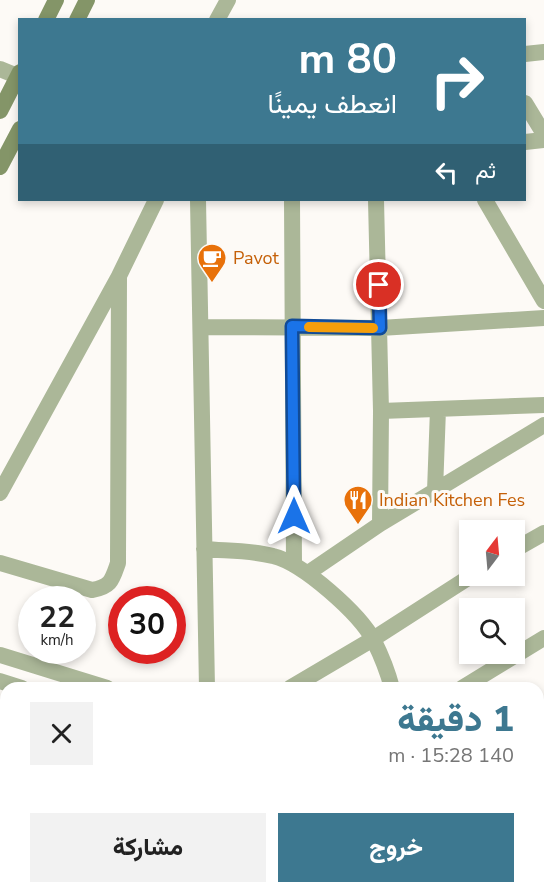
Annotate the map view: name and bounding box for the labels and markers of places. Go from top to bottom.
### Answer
cafe icon: Pavot [196,242,228,284]
place label: Pavot [233,246,279,270]
pin [353,259,404,310]
restaurant icon: Indian Kitchen Fes [342,484,374,526]
place label: Indian Kitchen Fes [379,488,525,512]

